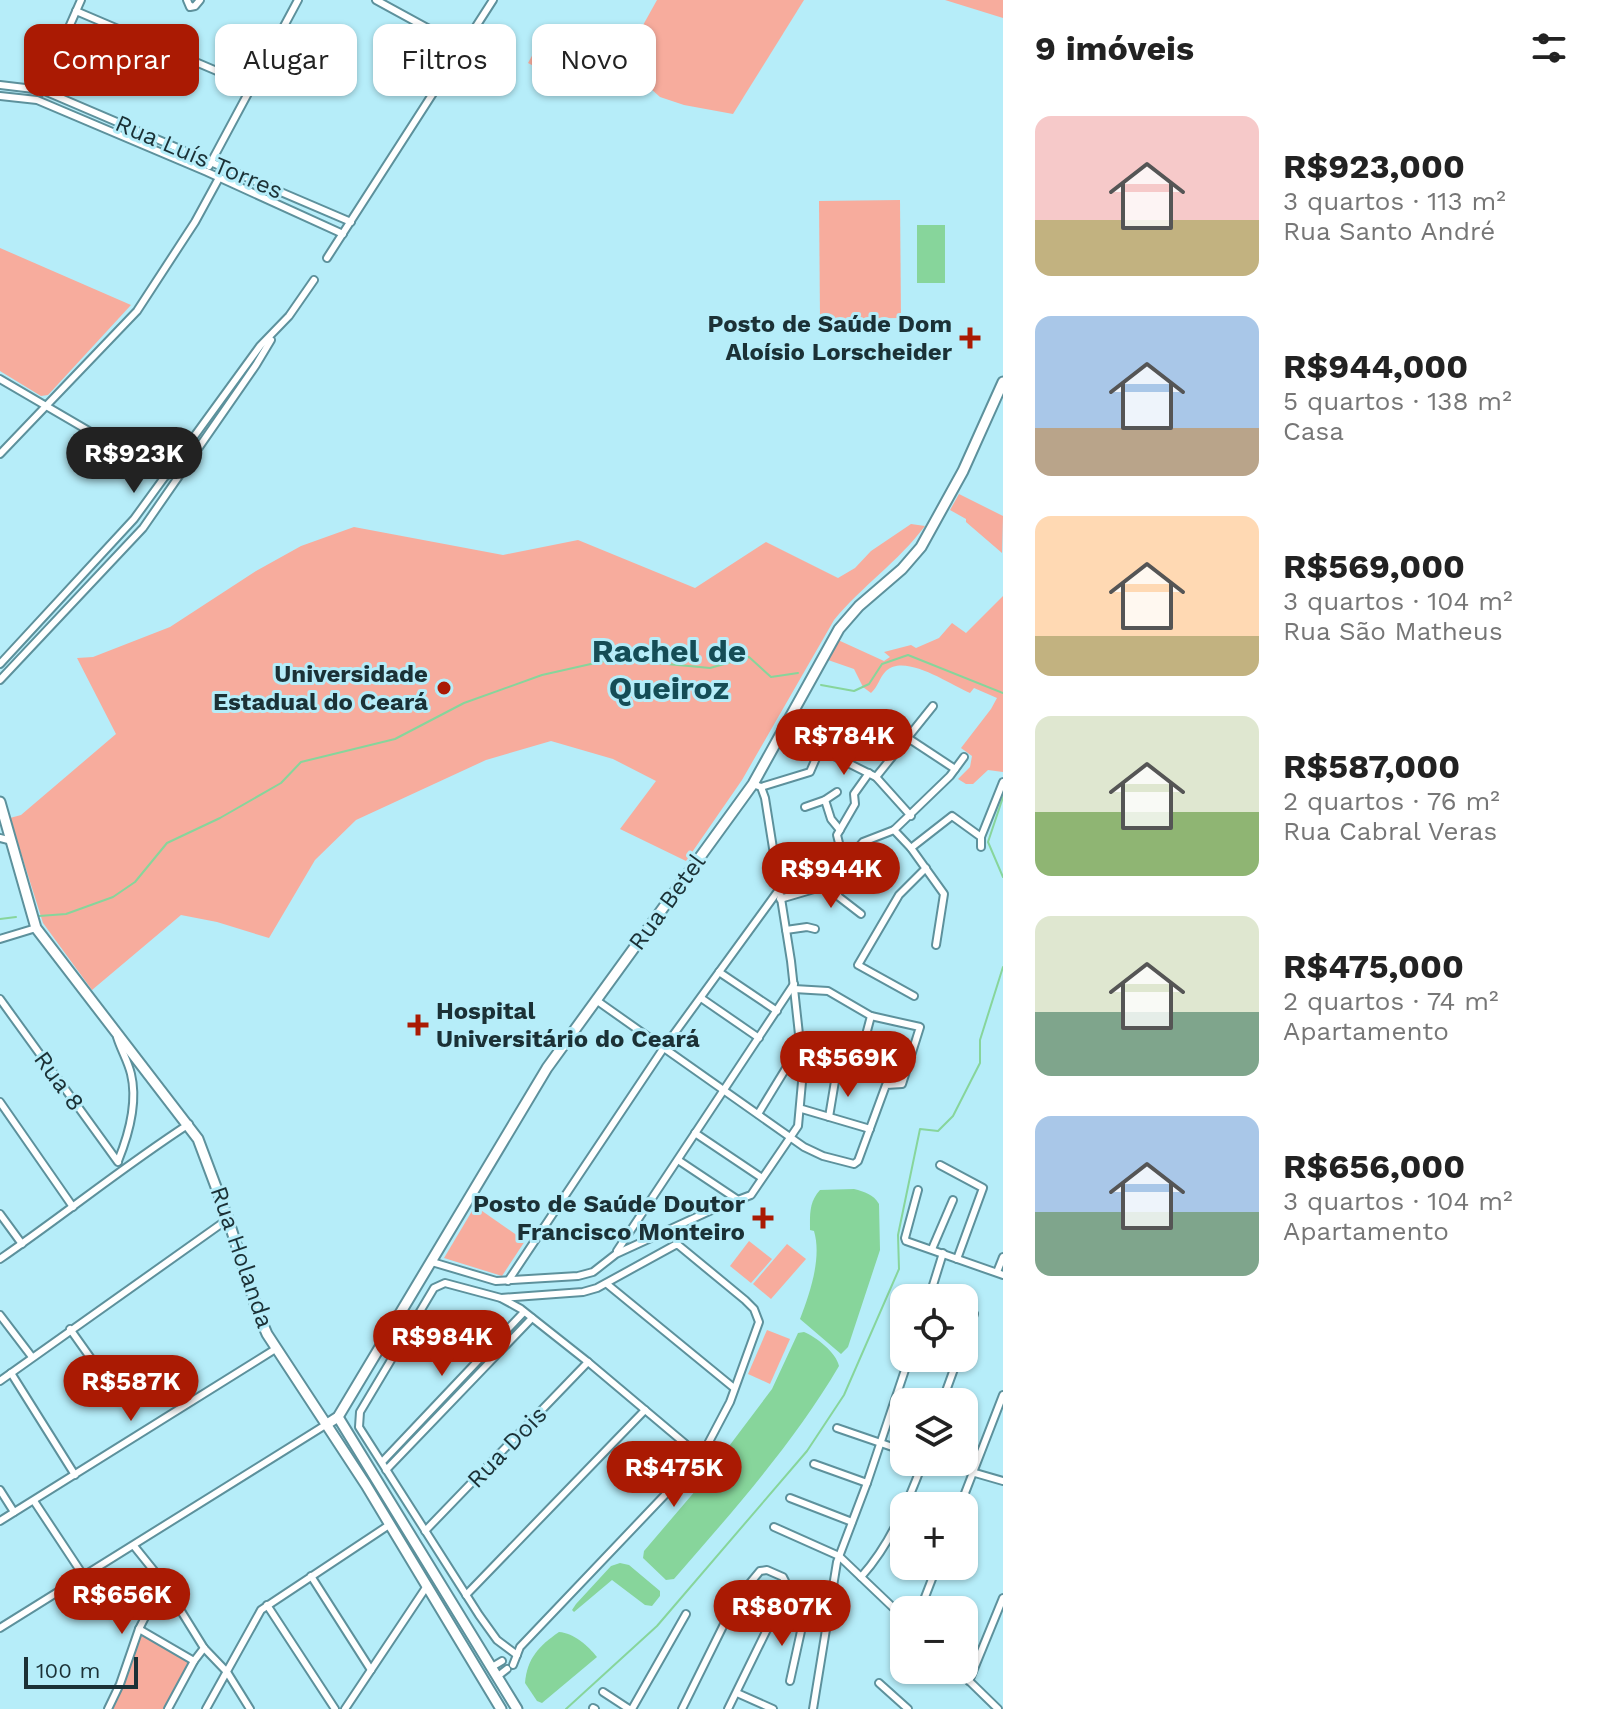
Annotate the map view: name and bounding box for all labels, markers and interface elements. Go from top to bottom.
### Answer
chip: Comprar [24,24,199,96]
chip: Alugar [215,24,357,96]
chip: Filtros [373,24,516,96]
chip: Novo [532,24,656,96]
icon: filters [1527,26,1571,70]
text: 9 imóveis [1035,28,1194,68]
street label: Rua Luís Torres [111,109,287,205]
text: R$923,000 [1283,146,1465,186]
icon: home [1099,148,1195,244]
text: 3 quartos · 113 m² [1283,186,1506,216]
text: Rua Santo André [1283,216,1495,246]
place label: Posto de Saúde Dom Aloísio Lorscheider [708,310,953,366]
marker: Posto de Saúde Dom Aloísio Lorscheider [959,327,981,349]
text: R$944,000 [1283,346,1468,386]
icon: home [1099,348,1195,444]
text: 5 quartos · 138 m² [1283,386,1512,416]
text: Casa [1283,416,1344,446]
pin: R$923K [69,427,199,495]
text: R$923K [84,438,184,468]
text: R$569,000 [1283,546,1465,586]
icon: home [1099,548,1195,644]
text: 3 quartos · 104 m² [1283,586,1513,616]
text: Rua São Matheus [1283,616,1503,646]
district label: Rachel de Queiroz [592,632,746,707]
place label: Universidade Estadual do Ceará [213,660,428,716]
marker: Universidade Estadual do Ceará [435,679,453,697]
pin: R$784K [779,709,909,777]
text: R$784K [794,720,894,750]
text: R$587,000 [1283,746,1460,786]
icon: home [1099,748,1195,844]
text: 2 quartos · 76 m² [1283,786,1500,816]
text: Rua Cabral Veras [1283,816,1497,846]
pin: R$944K [766,842,896,910]
street label: Rua Betel [623,848,712,956]
text: R$944K [780,853,882,883]
text: R$475,000 [1283,946,1464,986]
icon: home [1099,948,1195,1044]
text: 2 quartos · 74 m² [1283,986,1499,1016]
place label: Hospital Universitário do Ceará [436,997,700,1053]
marker: Hospital Universitário do Ceará [407,1014,429,1036]
text: Apartamento [1283,1016,1449,1046]
pin: R$569K [783,1031,913,1099]
text: R$569K [798,1042,898,1072]
street label: Rua 8 [28,1046,90,1116]
text: R$656,000 [1283,1146,1465,1186]
icon: home [1099,1148,1195,1244]
street label: Rua Holanda [205,1182,279,1332]
text: 3 quartos · 104 m² [1283,1186,1513,1216]
place label: Posto de Saúde Doutor Francisco Monteiro [473,1190,746,1246]
marker: Posto de Saúde Doutor Francisco Monteiro [752,1207,774,1229]
text: Apartamento [1283,1216,1449,1246]
map controls [890,1284,978,1684]
button: locate [890,1284,978,1372]
pin: R$984K [377,1310,507,1378]
text: R$984K [391,1321,493,1351]
pin: R$587K [66,1355,196,1423]
text: R$587K [82,1366,180,1396]
button: layers [890,1388,978,1476]
street label: Rua Dois [461,1400,553,1494]
pin: R$475K [609,1441,739,1509]
text: R$475K [625,1452,723,1482]
button: + [890,1492,978,1580]
pin: R$656K [57,1568,187,1636]
text: R$656K [72,1579,172,1609]
pin: R$807K [717,1580,847,1648]
text: R$807K [732,1591,832,1621]
button: − [890,1596,978,1684]
scale bar [24,1653,138,1689]
text: 100 m [36,1658,100,1683]

